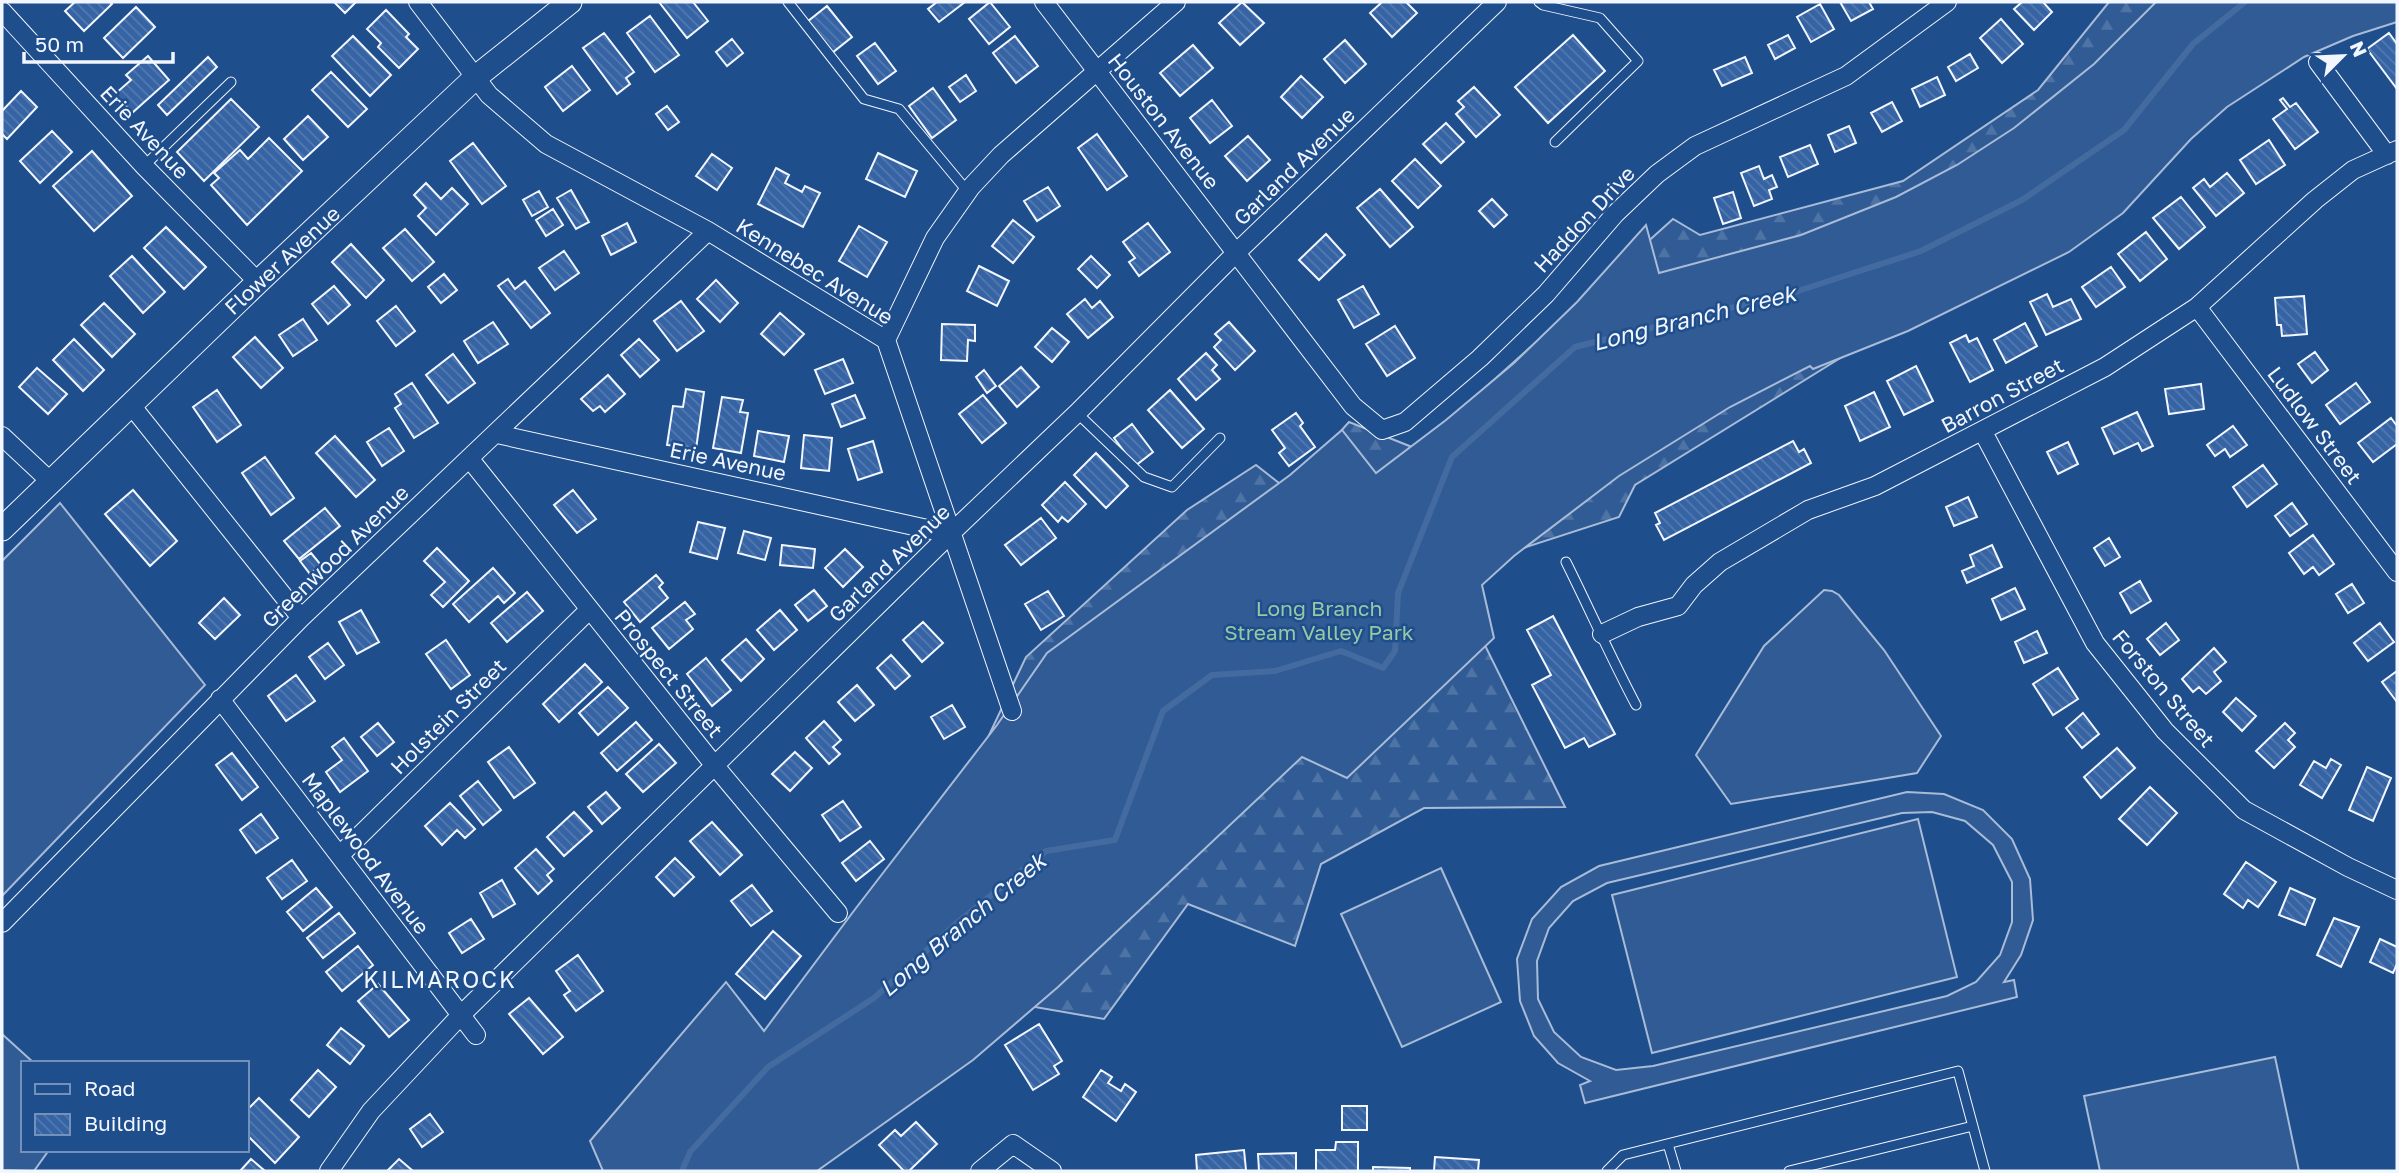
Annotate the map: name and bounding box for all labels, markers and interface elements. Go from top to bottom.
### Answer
scale bar [24,21,173,65]
north arrow [2308,21,2378,91]
text: 50 m [35,31,84,57]
text: N [2346,38,2372,60]
street label: Houston Avenue [1103,48,1225,194]
street label: Erie Avenue [95,80,195,184]
street label: Garland Avenue [1228,102,1360,230]
street label: Haddon Drive [1528,160,1640,278]
street label: Flower Avenue [219,200,345,320]
street label: Kennebec Avenue [732,212,898,330]
water label: Long Branch Creek [1589,278,1800,356]
street label: Barron Street [1936,352,2068,438]
street label: Ludlow Street [2262,361,2368,489]
street label: Erie Avenue [667,436,789,486]
street label: Greenwood Avenue [256,479,414,633]
street label: Garland Avenue [823,499,955,627]
park label: Long Branch Stream Valley Park [1224,595,1414,645]
street label: Prospect Street [609,603,729,743]
street label: Forston Street [2107,624,2221,752]
street label: Holstein Street [385,653,511,779]
street label: Maplewood Avenue [297,767,435,939]
water label: Long Branch Creek [873,845,1052,1002]
district label: KILMAROCK [363,965,517,993]
legend [21,1061,248,1152]
text: Road [84,1075,135,1101]
text: Building [84,1110,167,1136]

